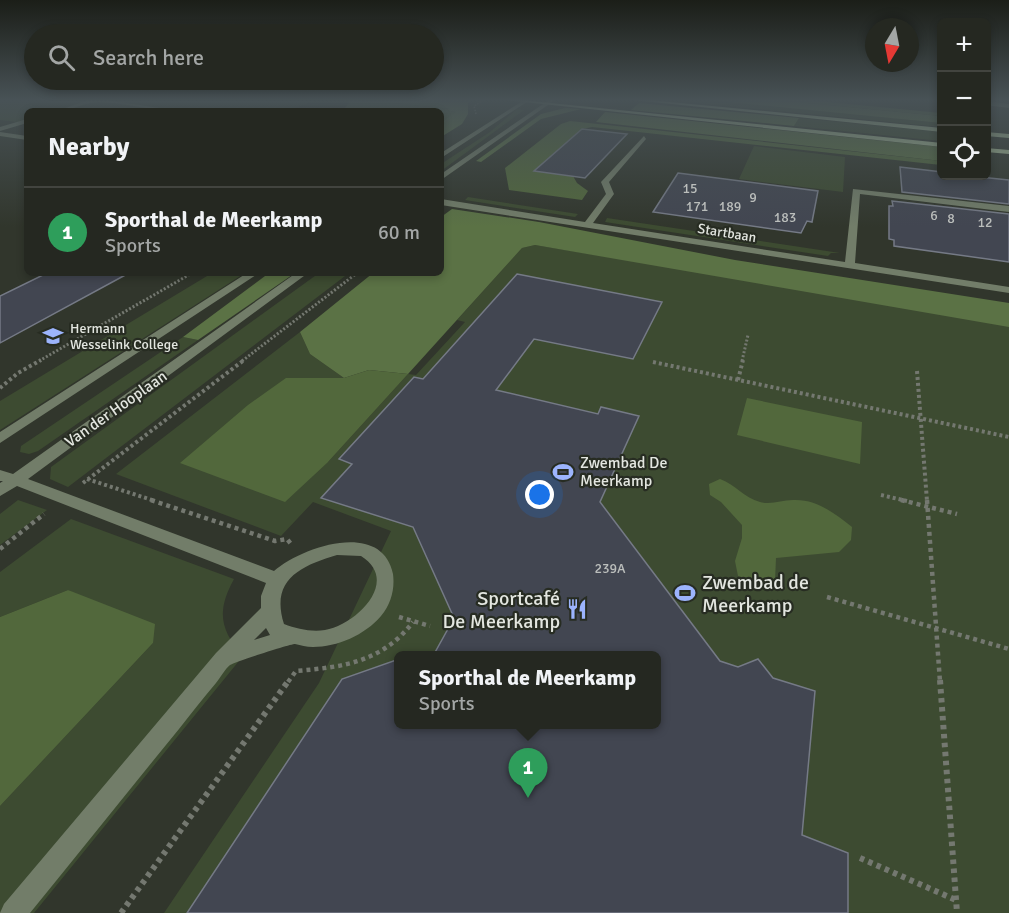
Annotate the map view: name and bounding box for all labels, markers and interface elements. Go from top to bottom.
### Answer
north arrow [865,18,919,72]
map controls [937,18,991,180]
button: + [937,18,991,72]
search box [24,24,444,90]
icon: search [45,41,78,74]
text: Search here [93,44,204,71]
button: − [937,72,991,126]
button: locate [937,126,991,180]
text: Nearby [48,131,129,163]
house number: 15 [682,180,698,197]
house number: 9 [749,189,757,206]
house number: 171 [686,198,708,215]
house number: 189 [719,198,741,215]
text: Sporthal de Meerkamp [105,206,322,233]
house number: 6 [930,207,938,224]
house number: 183 [774,209,796,226]
house number: 8 [947,210,955,227]
house number: 12 [977,214,993,231]
text: 1 [62,220,73,245]
text: 60 m [378,220,420,245]
street label: Startbaan [696,220,758,246]
text: Sports [105,233,161,258]
place label: Hermann Wesselink College [70,320,178,353]
school or university icon: Hermann Wesselink College [41,324,65,348]
street label: Van der Hooplaan [61,366,171,452]
place label: Zwembad De Meerkamp [580,453,667,491]
sports icon: Zwembad De Meerkamp [551,460,575,484]
your location [525,480,554,509]
house number: 239A [594,560,626,577]
place label: Zwembad de Meerkamp [702,570,809,618]
sports icon: Zwembad de Meerkamp [673,581,697,605]
place label: Sportcafé De Meerkamp [442,586,560,634]
restaurant icon: Sportcafé De Meerkamp [565,597,589,621]
popup [394,651,661,729]
text: Sporthal de Meerkamp [419,664,636,691]
text: Sports [419,691,475,716]
pin: 1 [508,748,548,798]

